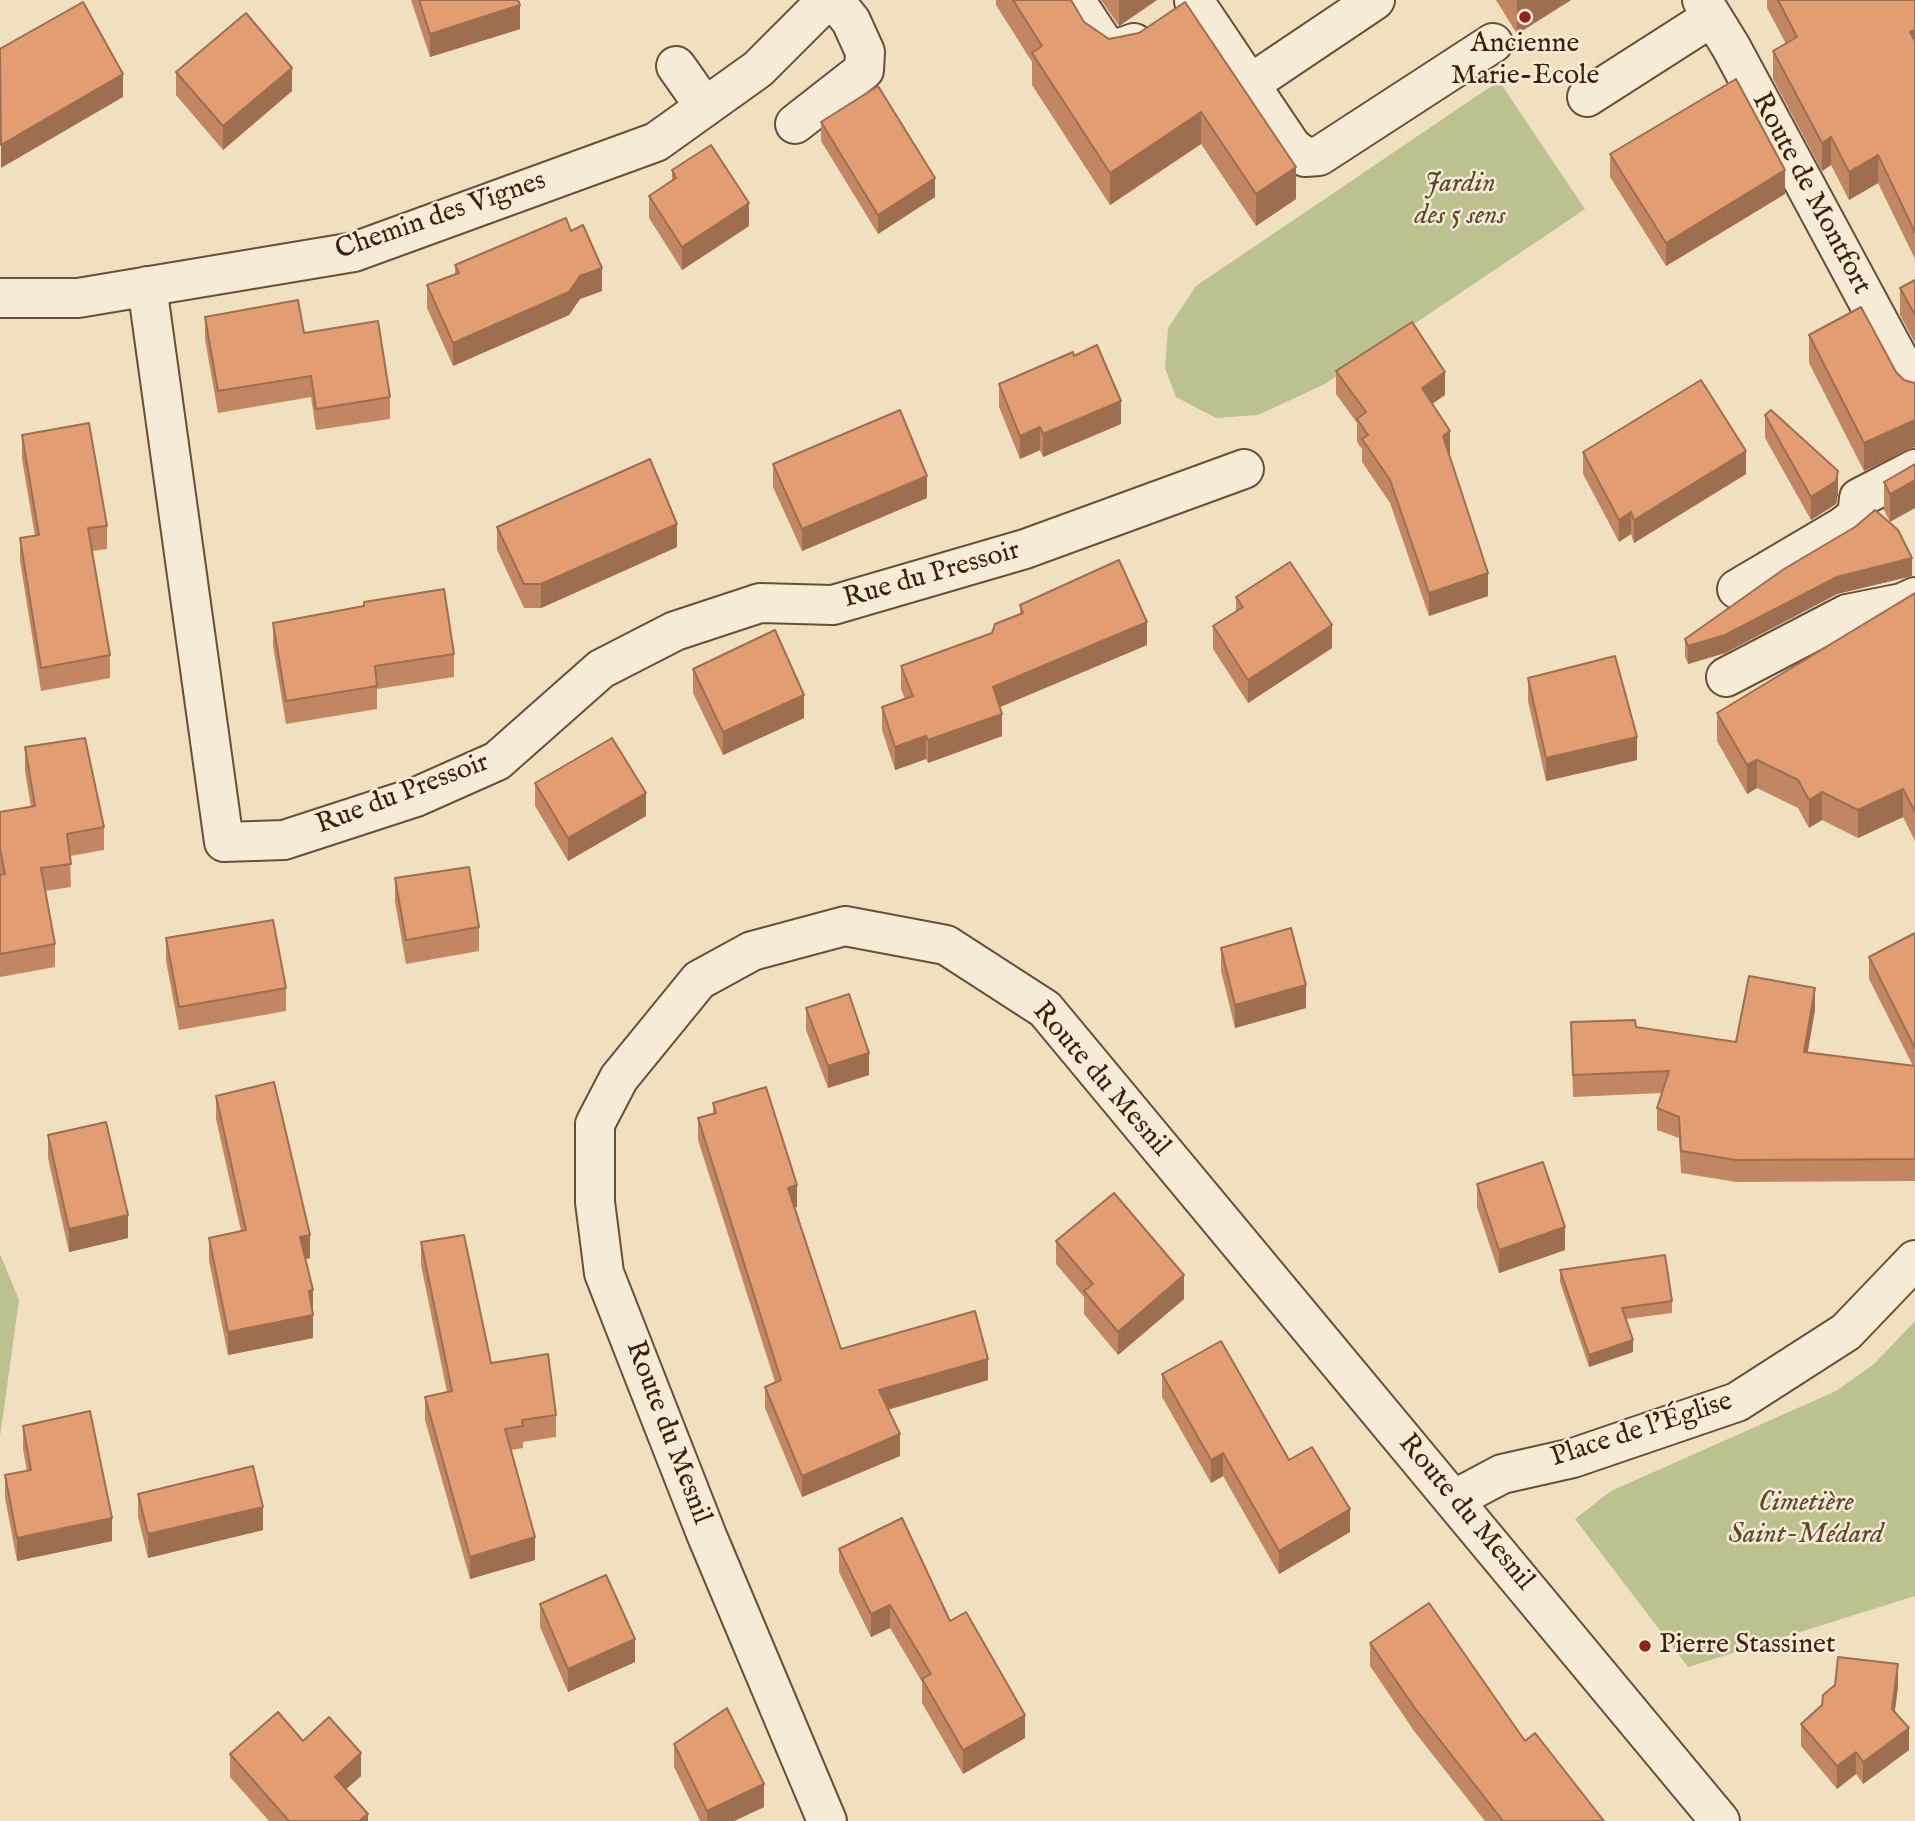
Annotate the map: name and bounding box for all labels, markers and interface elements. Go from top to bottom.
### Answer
marker: Ancienne Marie-Ecole [1517,9,1533,25]
place label: Ancienne Marie-Ecole [1451,28,1599,94]
street label: Route de Montfort [1743,87,1877,301]
street label: Chemin des Vignes [331,165,551,269]
park label: Jardin des 5 sens [1415,168,1505,234]
street label: Rue du Pressoir [840,535,1024,617]
street label: Rue du Pressoir [312,747,494,843]
street label: Route du Mesnil [1024,996,1176,1164]
street label: Route du Mesnil [617,1337,717,1529]
street label: Place de l'Église [1547,1386,1737,1476]
street label: Route du Mesnil [1390,1428,1540,1598]
park label: Cimetière Saint-Médard [1728,1487,1884,1553]
place label: Pierre Stassinet [1659,1629,1836,1663]
marker: Pierre Stassinet [1637,1638,1653,1654]

